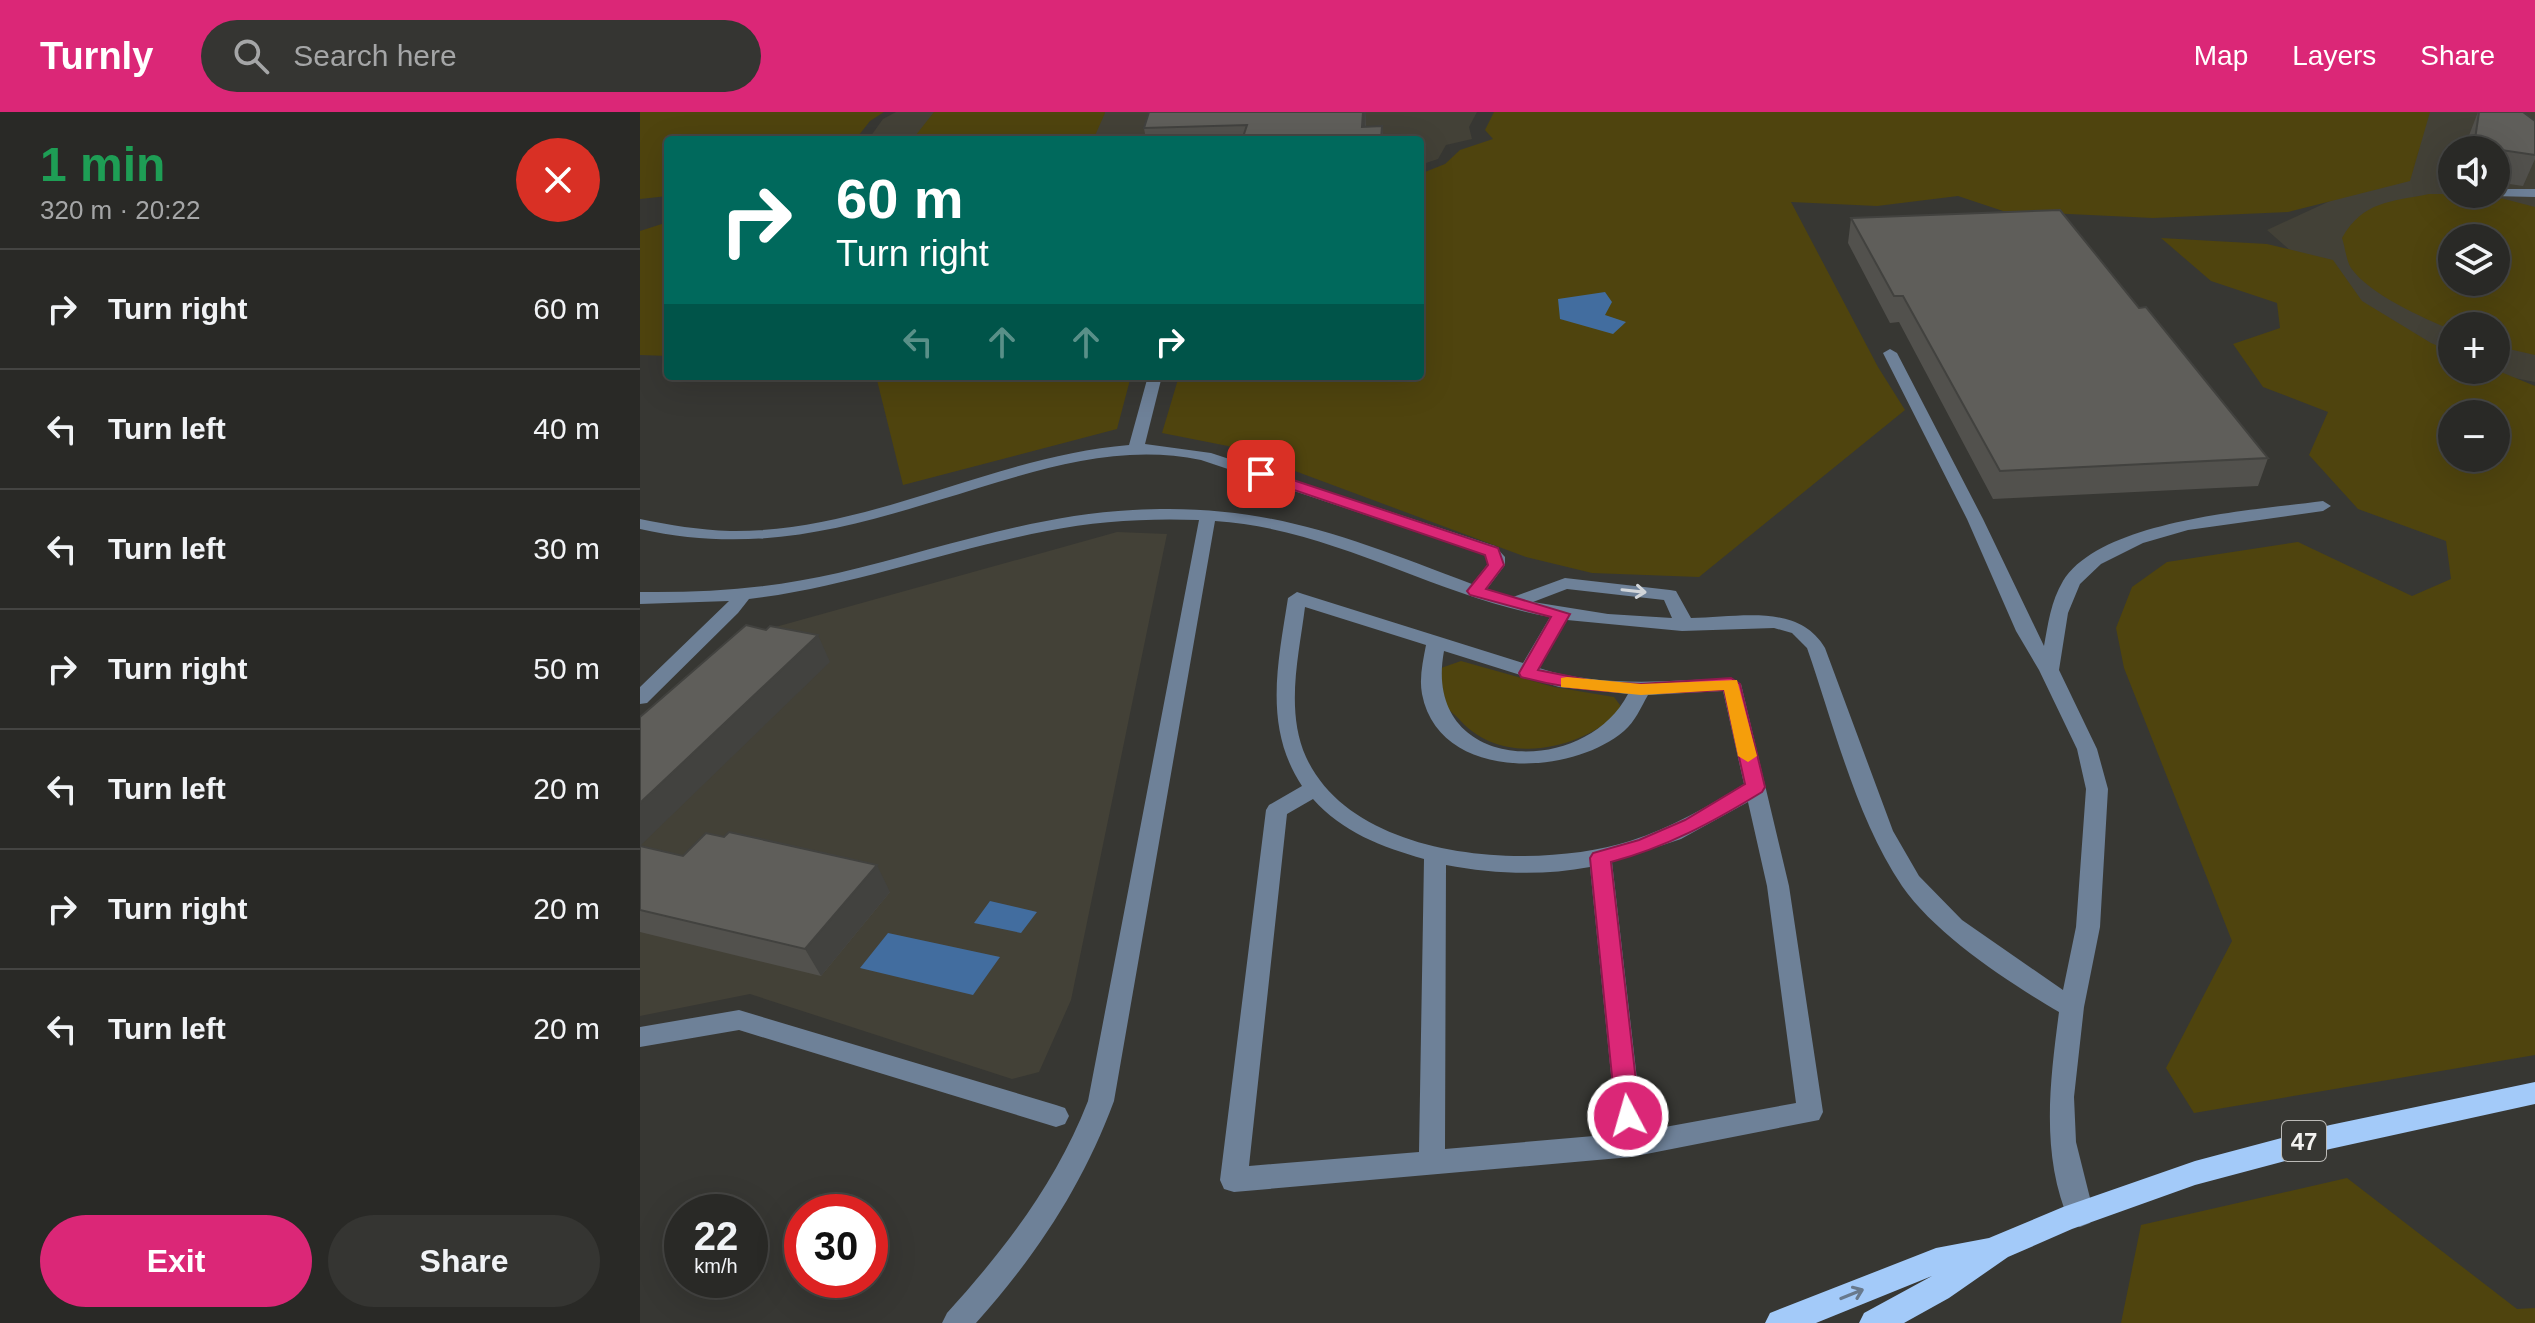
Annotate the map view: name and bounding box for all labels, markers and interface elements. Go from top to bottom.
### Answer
search box [201,20,761,92]
icon: search [229,34,273,78]
text: Turnly [40,35,153,77]
text: Search here [293,39,457,72]
text: Map [2194,40,2248,71]
text: Layers [2292,40,2376,71]
text: Share [2420,40,2495,71]
map controls [2438,136,2510,472]
button: sound [2438,136,2510,208]
text: 1 min [40,138,165,191]
button: close [516,138,600,222]
text: 60 m [836,167,964,230]
icon: right [704,168,808,272]
text: 320 m · 20:22 [40,195,200,225]
button: layers [2438,224,2510,296]
text: Turn right [836,233,989,274]
icon: right [40,287,84,331]
text: Turn right [108,292,247,325]
text: 60 m [533,292,600,325]
button: + [2438,312,2510,384]
icon: left [896,320,940,364]
icon: ahead [980,320,1024,364]
icon: ahead [1064,320,1108,364]
icon: right [1148,320,1192,364]
button: − [2438,400,2510,472]
icon: left [40,407,84,451]
text: Turn left [108,412,226,445]
text: 40 m [533,412,600,445]
pin [1227,440,1295,508]
icon: arrive [1239,452,1283,496]
icon: left [40,527,84,571]
text: Turn left [108,532,226,565]
text: 30 m [533,532,600,565]
one-way arrow [1620,583,1647,598]
icon: right [40,647,84,691]
text: Turn right [108,652,247,685]
text: 50 m [533,652,600,685]
icon: left [40,767,84,811]
text: Turn left [108,772,226,805]
text: 20 m [533,772,600,805]
icon: right [40,887,84,931]
text: Turn right [108,892,247,925]
text: 20 m [533,892,600,925]
icon: left [40,1007,84,1051]
text: Turn left [108,1012,226,1045]
text: 20 m [533,1012,600,1045]
position arrow [1586,1074,1670,1158]
road number: 47 [2282,1121,2326,1161]
speed limit sign: 30 [784,1194,888,1298]
text: 22 [694,1214,738,1258]
button: Exit [40,1215,312,1307]
button: Share [328,1215,600,1307]
text: km/h [694,1255,738,1277]
one-way arrow [1839,1286,1864,1300]

